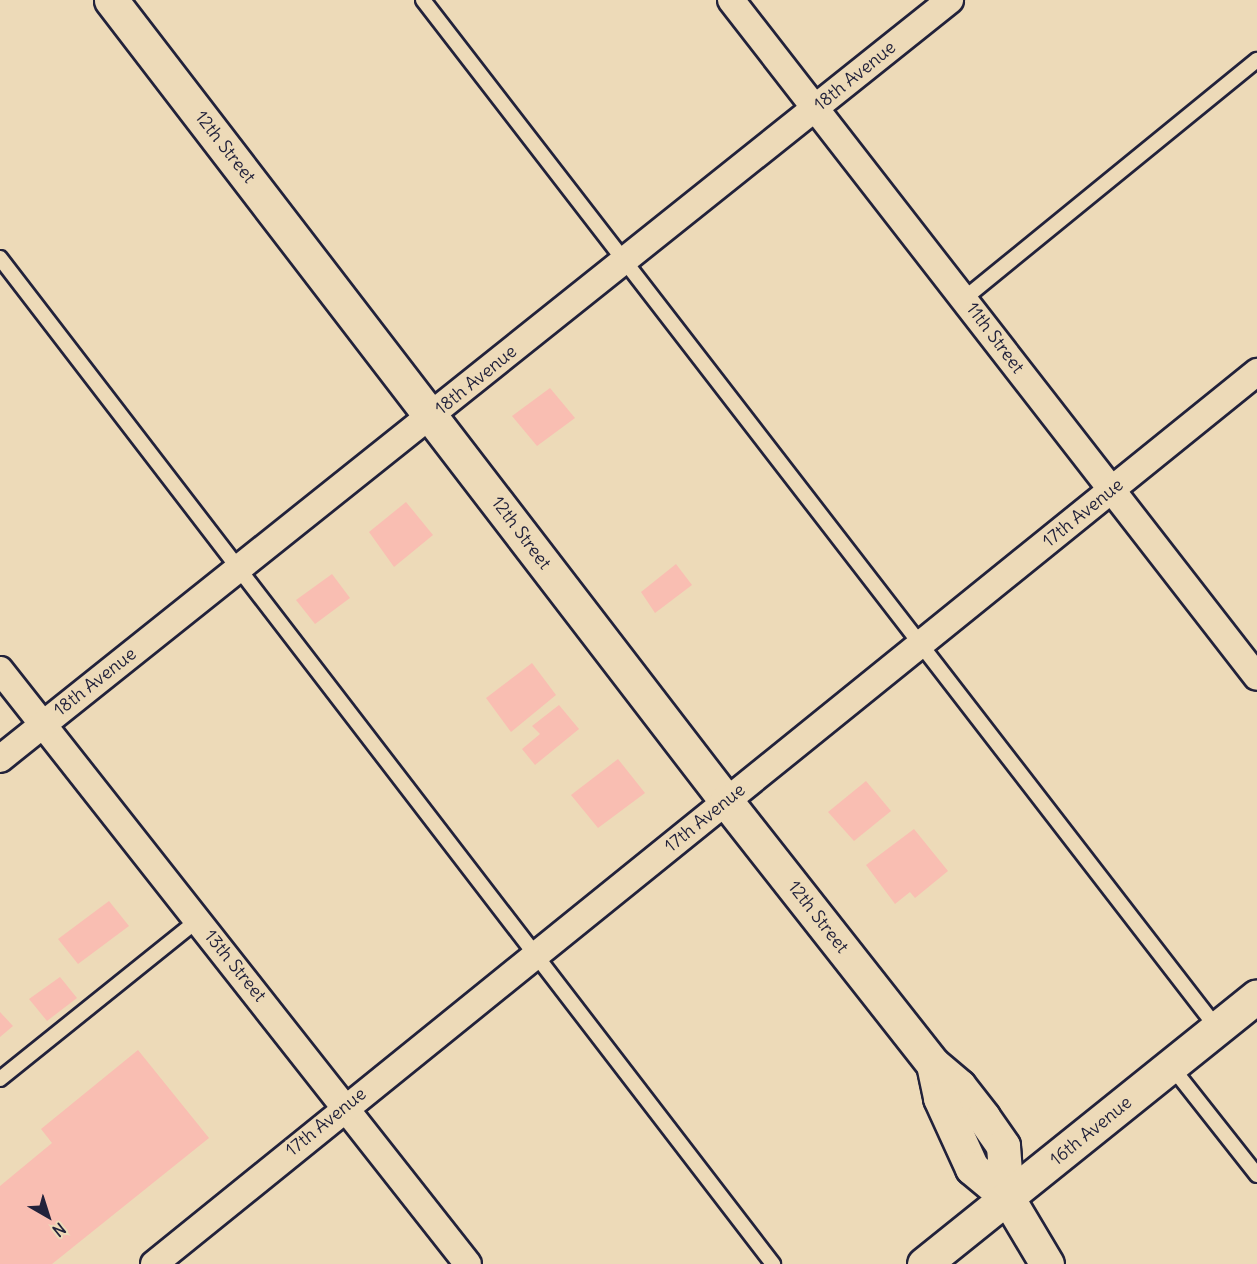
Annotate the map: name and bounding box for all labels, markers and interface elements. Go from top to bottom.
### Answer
street label: 18th Avenue [810,37,900,115]
street label: 12th Street [190,107,260,187]
street label: 11th Street [961,298,1029,378]
street label: 18th Avenue [431,341,521,419]
street label: 17th Avenue [1038,474,1128,552]
street label: 12th Street [487,492,555,574]
street label: 18th Avenue [50,643,140,721]
street label: 17th Avenue [660,779,750,857]
street label: 12th Street [783,877,853,957]
street label: 13th Street [199,926,271,1006]
street label: 17th Avenue [281,1083,371,1161]
street label: 16th Avenue [1046,1092,1136,1170]
north arrow [18,1186,78,1246]
text: N [49,1219,70,1241]

